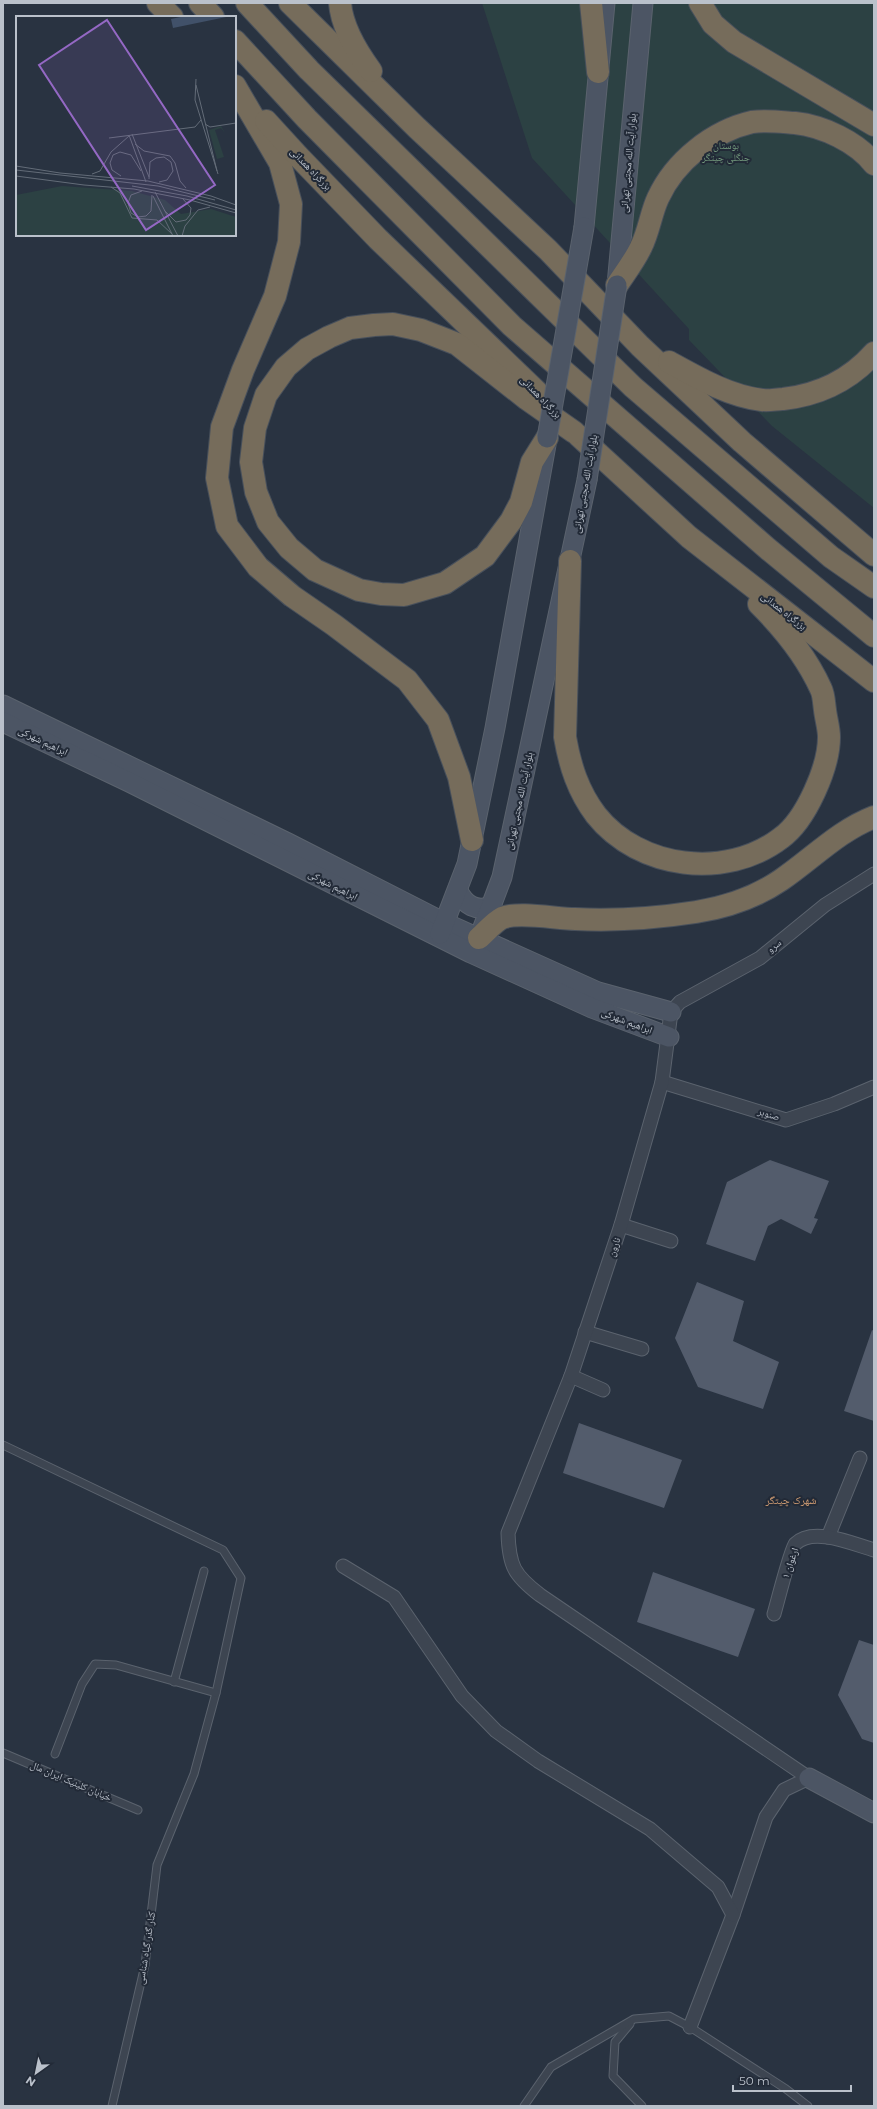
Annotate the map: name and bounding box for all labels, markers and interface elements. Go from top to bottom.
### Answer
inset map [16,16,236,236]
street label: بلوار آیت الله مجتبی تهرانی [617,112,639,213]
park label: بوستان جنگلی چیتگر [701,139,751,164]
street label: بزرگراه همدانی [288,145,335,193]
street label: بزرگراه همدانی [518,373,565,421]
street label: بلوار آیت الله مجتبی تهرانی [570,433,600,534]
street label: بزرگراه همدانی [759,589,809,633]
street label: ابراهیم شهرکی [16,723,70,759]
street label: بلوار آیت الله مجتبی تهرانی [502,751,536,851]
street label: ابراهیم شهرکی [306,867,360,904]
street label: سرو [764,936,784,956]
street label: ابراهیم شهرکی [599,1005,654,1038]
street label: صنوبر [756,1104,782,1124]
street label: نارون [605,1235,623,1258]
district label: شهرک چیتگر [764,1493,817,1507]
street label: ارغوان ۱ [779,1546,801,1580]
street label: خیابان کلینیک ایران مال [28,1758,114,1804]
street label: کنار گذر گیاه شناسی [134,1910,158,1986]
north arrow [16,2053,56,2093]
scale bar [733,2067,851,2093]
text: N [23,2073,38,2090]
text: 50 m [739,2073,770,2088]

